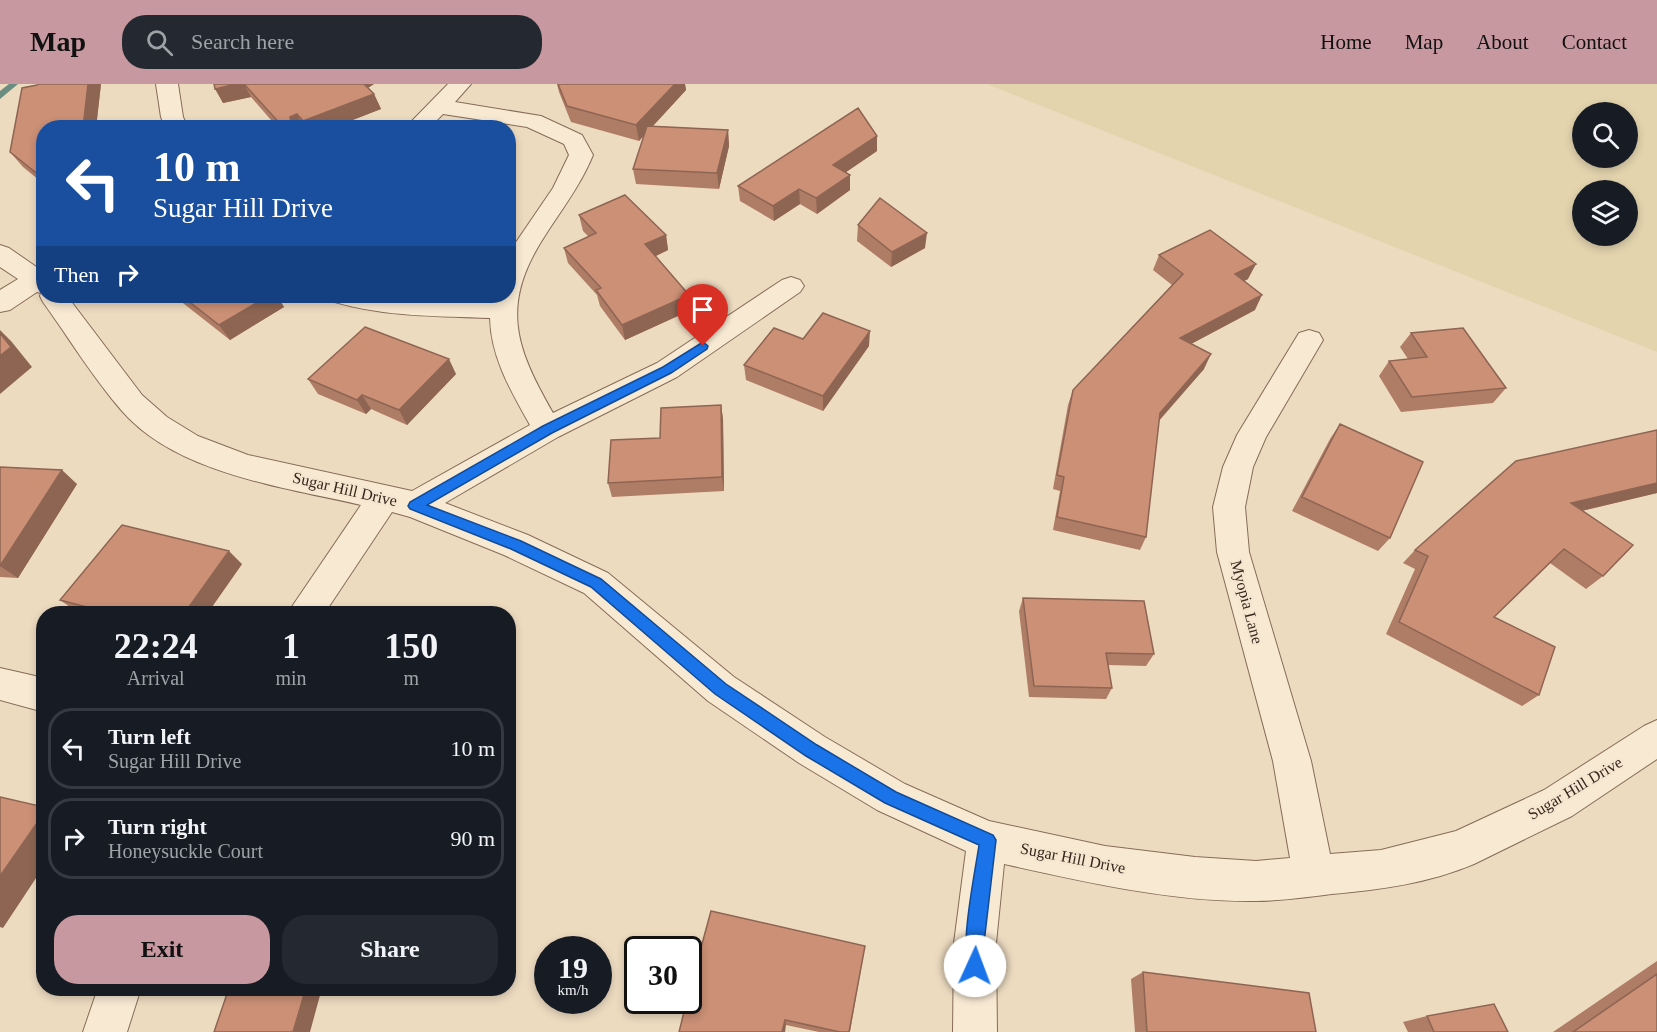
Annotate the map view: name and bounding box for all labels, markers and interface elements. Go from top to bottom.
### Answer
search box [122,15,542,69]
text: Map [30,26,86,57]
icon: search [143,26,176,59]
text: Search here [191,29,294,54]
text: Home [1320,30,1372,54]
text: Map [1405,30,1443,54]
text: About [1476,30,1529,54]
text: Contact [1562,30,1627,54]
map controls [1572,102,1638,246]
button: search [1572,102,1638,168]
icon: left [54,144,132,222]
text: 10 m [153,144,241,190]
button: layers [1572,180,1638,246]
text: Sugar Hill Drive [153,193,333,223]
icon: right [111,258,144,291]
text: Then [54,262,99,287]
pin [677,284,728,346]
icon: arrive [686,293,719,326]
street label: Sugar Hill Drive [291,469,399,510]
street label: Myopia Lane [1227,558,1266,646]
text: 22:24 [114,626,198,666]
text: 1 [282,626,300,666]
text: 150 [384,626,438,666]
text: Arrival [127,667,185,689]
text: min [275,667,307,689]
text: m [404,667,419,689]
text: Turn left [108,724,191,749]
icon: left [57,732,90,765]
text: 10 m [450,736,495,761]
text: Sugar Hill Drive [108,750,241,772]
street label: Sugar Hill Drive [1525,753,1626,824]
text: Turn right [108,814,207,839]
icon: right [57,822,90,855]
text: 90 m [450,826,495,851]
street label: Sugar Hill Drive [1019,839,1127,878]
text: Honeysuckle Court [108,840,263,862]
button: Exit [54,915,270,984]
button: Share [282,915,498,984]
position arrow [943,934,1007,998]
speed limit sign: 30 [624,936,702,1014]
text: 19 [558,951,588,984]
text: km/h [558,982,588,998]

